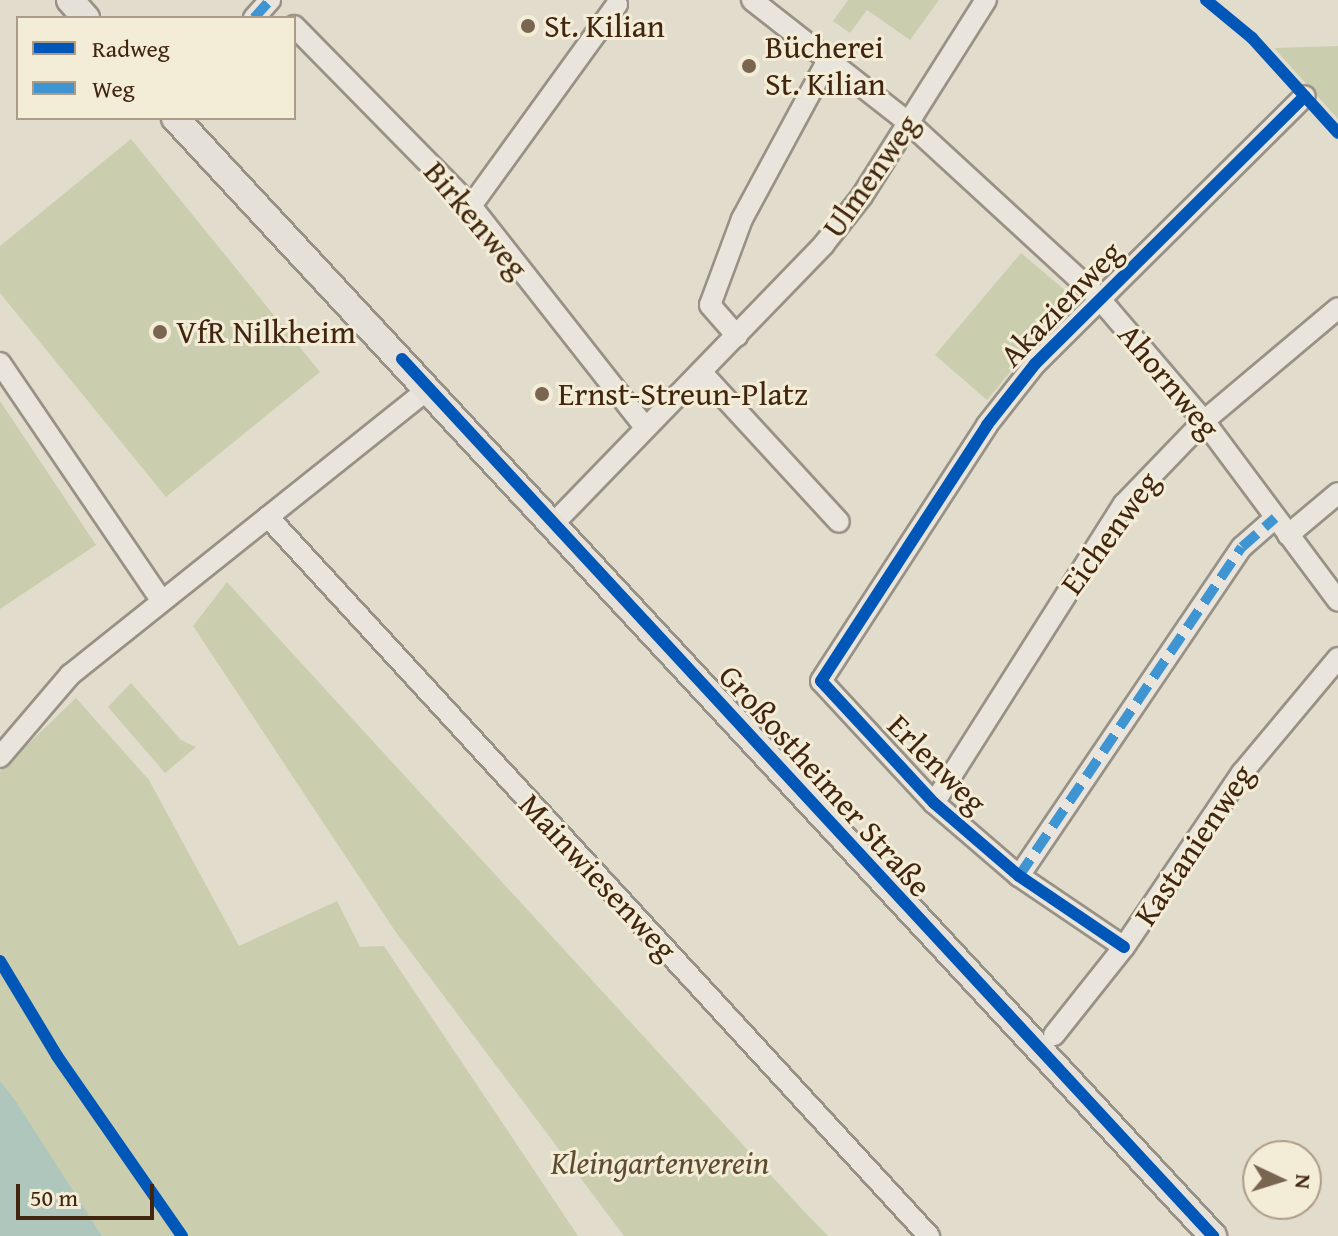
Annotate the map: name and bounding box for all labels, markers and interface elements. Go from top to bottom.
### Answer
place label: St. Kilian [544,7,665,45]
legend [16,16,296,120]
marker: St. Kilian [519,17,537,35]
place label: Bücherei St. Kilian [765,29,886,104]
text: Radweg [92,31,170,66]
marker: Bücherei St. Kilian [740,57,758,75]
text: Weg [92,71,135,106]
street label: Ulmenweg [814,107,928,245]
street label: Birkenweg [416,153,536,287]
street label: Akazienweg [992,233,1130,375]
place label: VfR Nilkheim [176,313,356,351]
street label: Ahornweg [1110,316,1228,446]
marker: VfR Nilkheim [151,323,169,341]
place label: Ernst-Streun-Platz [558,375,808,413]
marker: Ernst-Streun-Platz [533,385,551,403]
street label: Eichenweg [1052,464,1168,602]
street label: Großostheimer Straße [711,657,939,905]
street label: Erlenweg [879,706,995,822]
street label: Kastanienweg [1126,757,1262,933]
street label: Mainwiesenweg [511,786,685,968]
north arrow [1242,1140,1322,1220]
park label: Kleingartenverein [551,1144,769,1182]
scale bar [20,1168,158,1218]
text: N [1287,1173,1320,1190]
text: 50 m [30,1180,78,1215]

